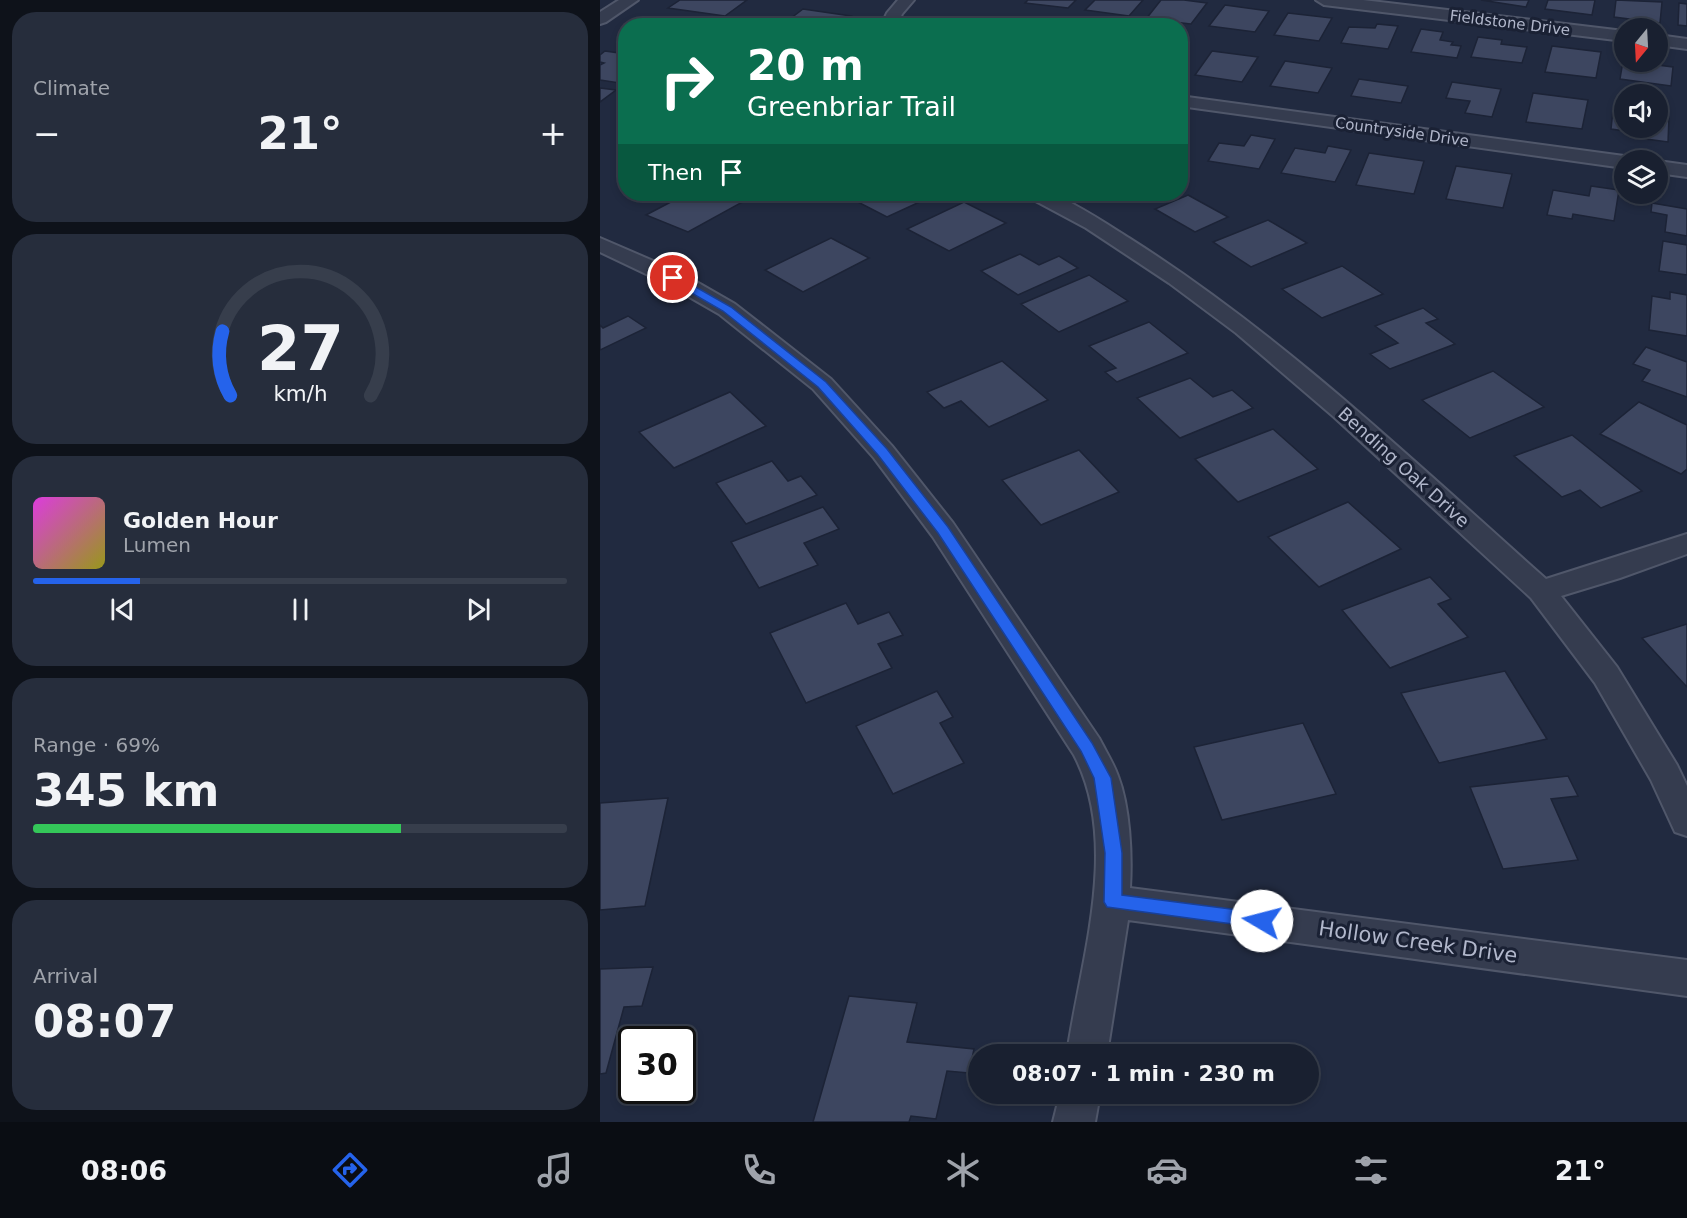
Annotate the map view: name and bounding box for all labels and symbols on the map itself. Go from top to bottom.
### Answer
street label: Fieldstone Drive [1449,7,1571,39]
north arrow [1614,18,1668,72]
street label: Countryside Drive [1334,114,1470,150]
pin [647,252,698,303]
street label: Bending Oak Drive [1334,403,1474,531]
position arrow [1230,889,1294,953]
street label: Hollow Creek Drive [1317,916,1519,968]
speed limit sign: 30 [618,1026,696,1104]

